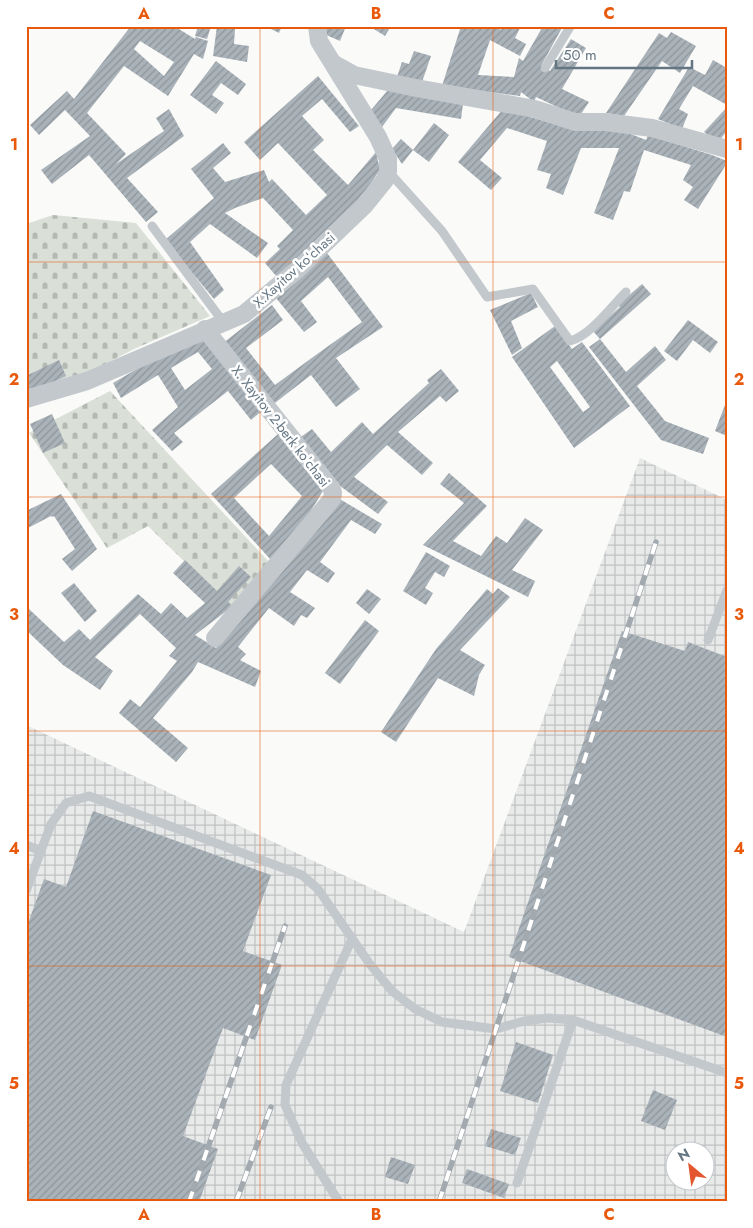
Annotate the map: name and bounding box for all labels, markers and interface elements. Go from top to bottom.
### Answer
text: A [137,2,150,25]
text: B [371,2,381,25]
text: C [603,2,615,25]
scale bar [556,38,692,70]
text: 50 m [563,44,597,66]
text: 1 [10,133,18,156]
text: 1 [735,133,743,156]
street label: X.Xayitov koʻchasi [249,228,339,312]
street label: X. Xayitov 2-berk koʼchasi [227,361,335,491]
text: 2 [9,368,19,391]
text: 2 [734,368,744,391]
text: 3 [9,603,19,626]
text: 3 [734,603,744,626]
text: 4 [8,837,20,860]
text: 4 [733,837,745,860]
text: 5 [9,1072,19,1095]
text: 5 [734,1072,744,1095]
north arrow [666,1140,716,1190]
text: N [674,1143,693,1166]
text: A [137,1203,150,1226]
text: B [371,1203,381,1226]
text: C [603,1203,615,1226]

